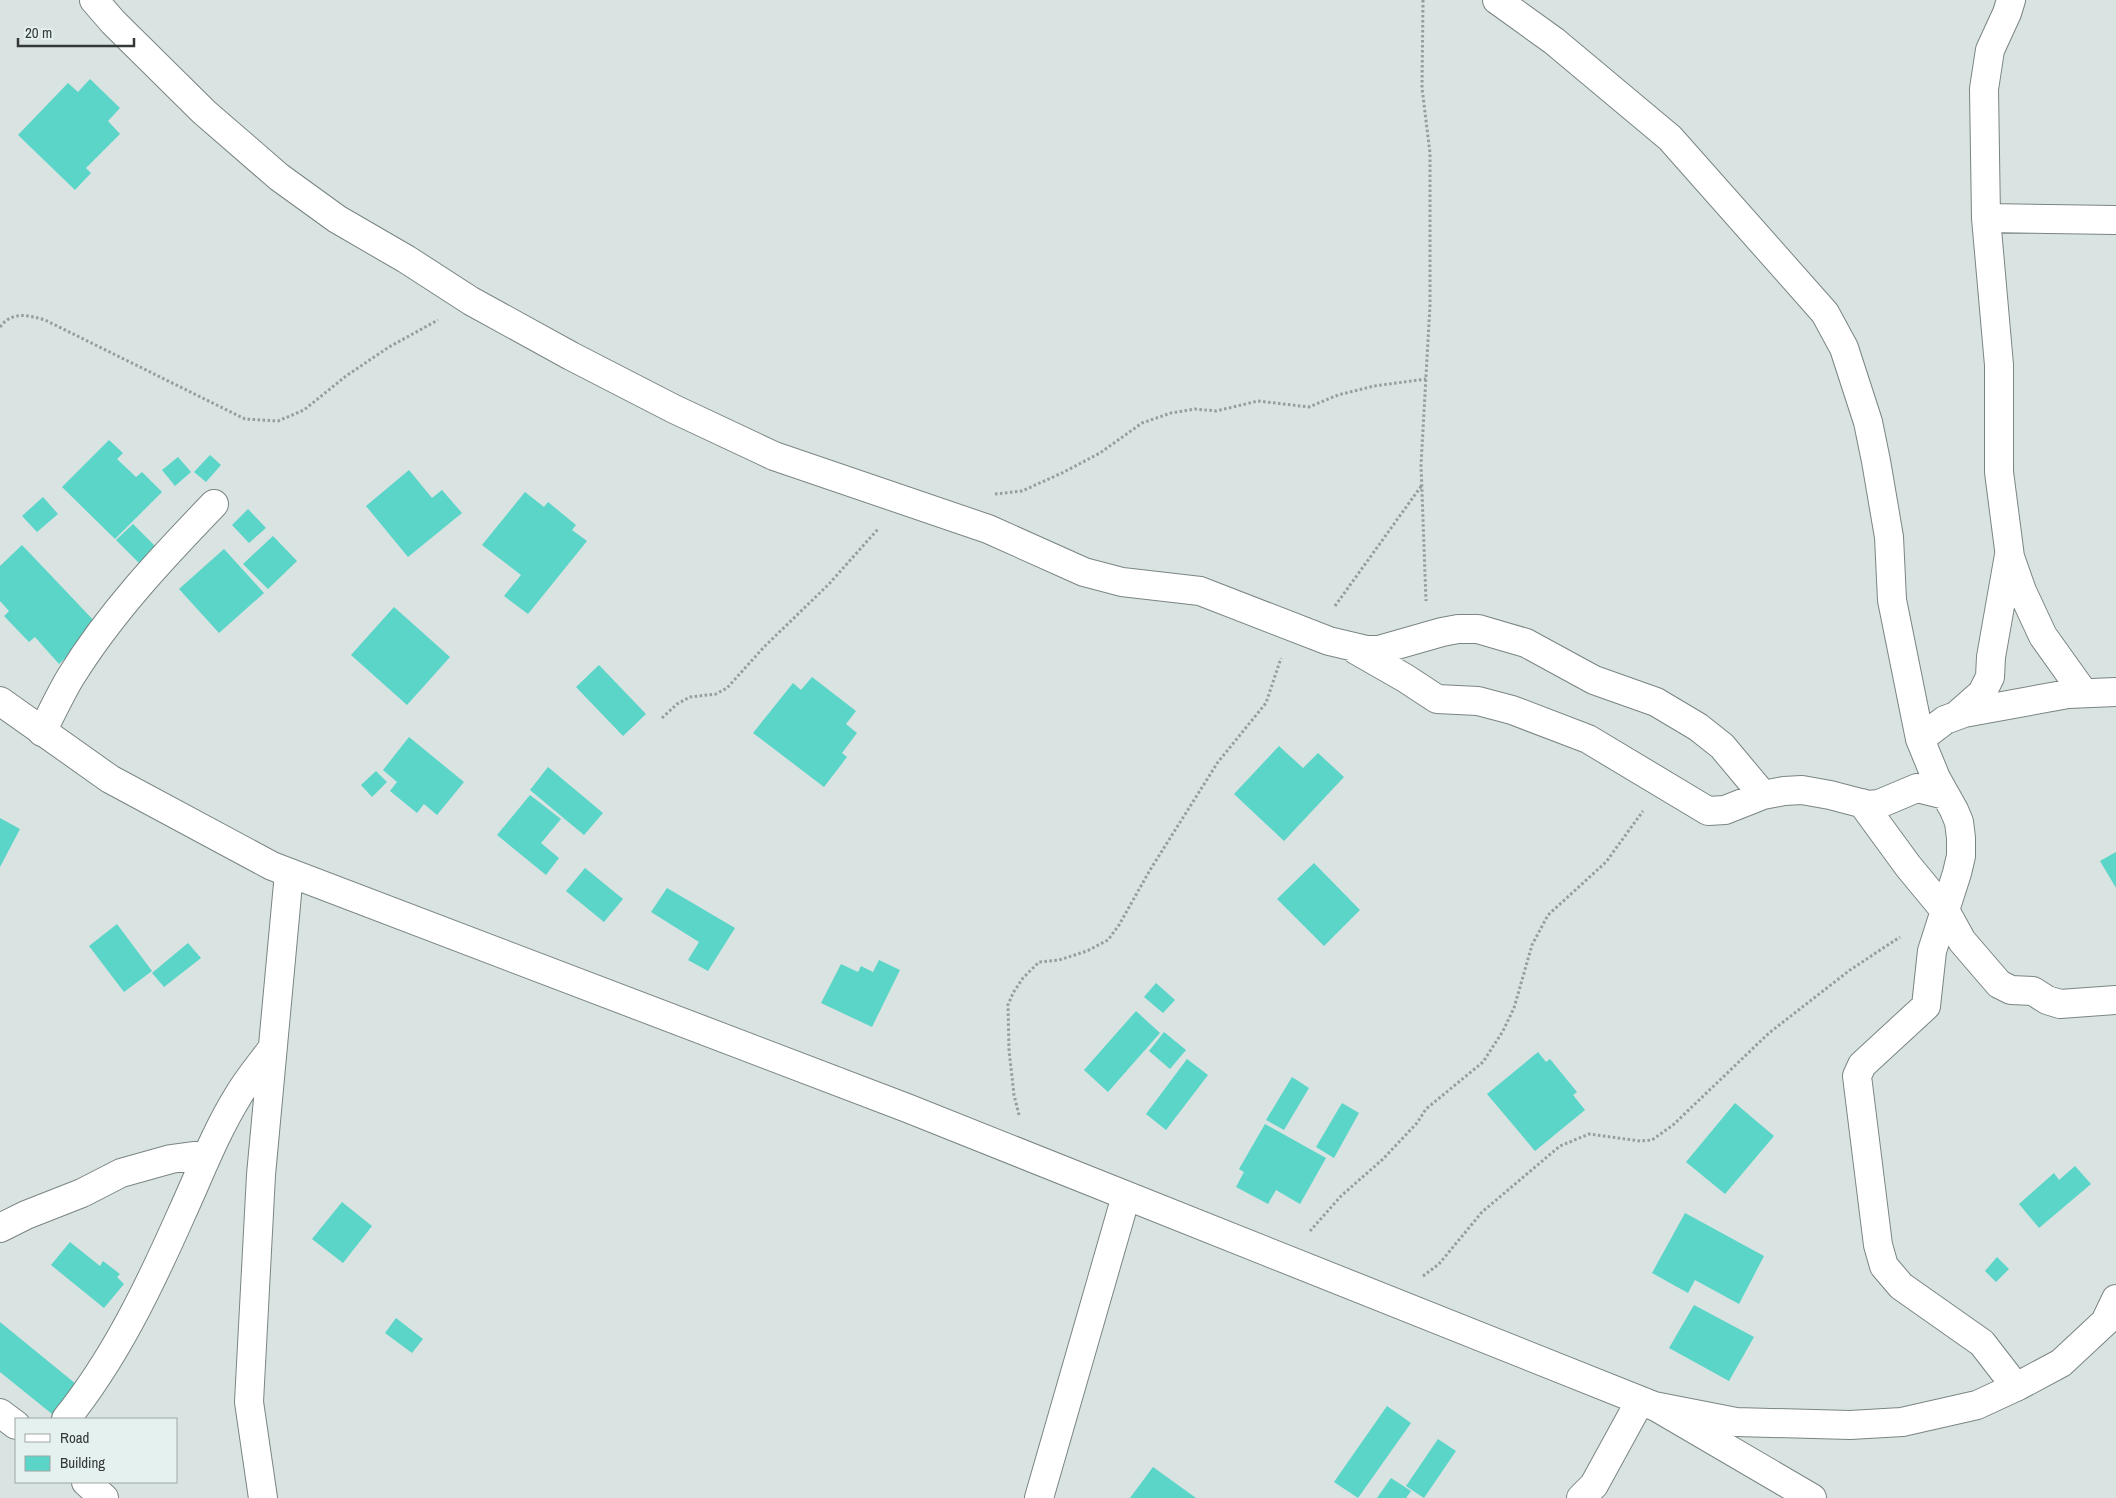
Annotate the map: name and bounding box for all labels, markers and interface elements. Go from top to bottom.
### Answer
scale bar [18,15,134,47]
text: 20 m [25,22,52,43]
legend [15,1418,178,1483]
text: Road [60,1427,89,1448]
text: Building [60,1452,105,1473]

